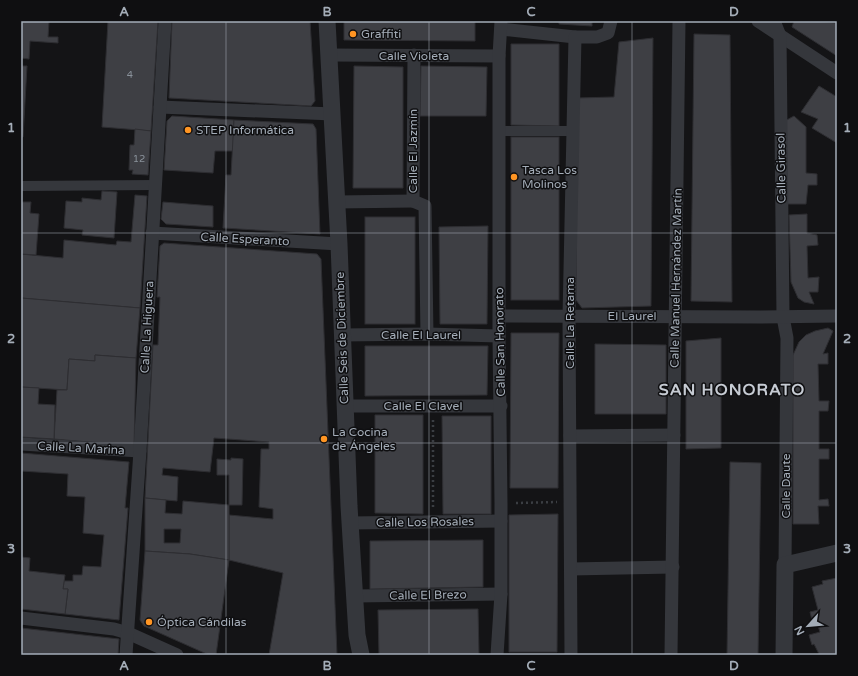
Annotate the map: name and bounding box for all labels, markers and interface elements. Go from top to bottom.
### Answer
text: A [119,4,129,20]
text: B [322,4,332,20]
text: C [526,4,536,20]
text: D [729,4,739,20]
place label: Graffiti [361,27,401,41]
marker: Graffiti [348,29,358,39]
street label: Calle Violeta [379,49,449,63]
house number: 4 [127,69,133,81]
street label: Calle El Jazmín [406,109,420,193]
text: 1 [7,120,15,136]
text: 1 [843,120,851,136]
place label: STEP Informática [196,123,294,137]
marker: STEP Informática [183,125,193,135]
street label: Calle Girasol [773,133,789,203]
house number: 12 [133,153,145,165]
place label: Tasca Los Molinos [522,163,577,191]
marker: Tasca Los Molinos [509,172,519,182]
street label: Calle Manuel Hernández Martín [667,188,685,368]
street label: Calle Esperanto [200,230,290,248]
street label: Calle Seis de Diciembre [333,271,351,404]
street label: Calle La Retama [563,277,577,369]
street label: Calle La Higuera [138,280,156,374]
street label: Calle San Honorato [492,287,508,397]
street label: El Laurel [608,309,656,323]
street label: Calle El Laurel [381,328,461,342]
text: 2 [7,331,15,347]
text: 2 [843,331,851,347]
district label: SAN HONORATO [659,380,805,400]
street label: Calle El Clavel [384,399,462,413]
place label: La Cocina de Ángeles [332,425,396,453]
marker: La Cocina de Ángeles [319,434,329,444]
street label: Calle La Marina [37,439,125,457]
street label: Calle Daute [779,453,793,519]
street label: Calle Los Rosales [376,514,474,530]
text: 3 [7,541,15,557]
text: 3 [843,541,851,557]
street label: Calle El Brezo [389,587,467,603]
north arrow [788,606,828,646]
place label: Óptica Cándilas [157,615,247,629]
marker: Óptica Cándilas [144,617,154,627]
text: N [792,623,807,637]
text: A [119,658,129,674]
text: B [322,658,332,674]
text: C [526,658,536,674]
text: D [729,658,739,674]

